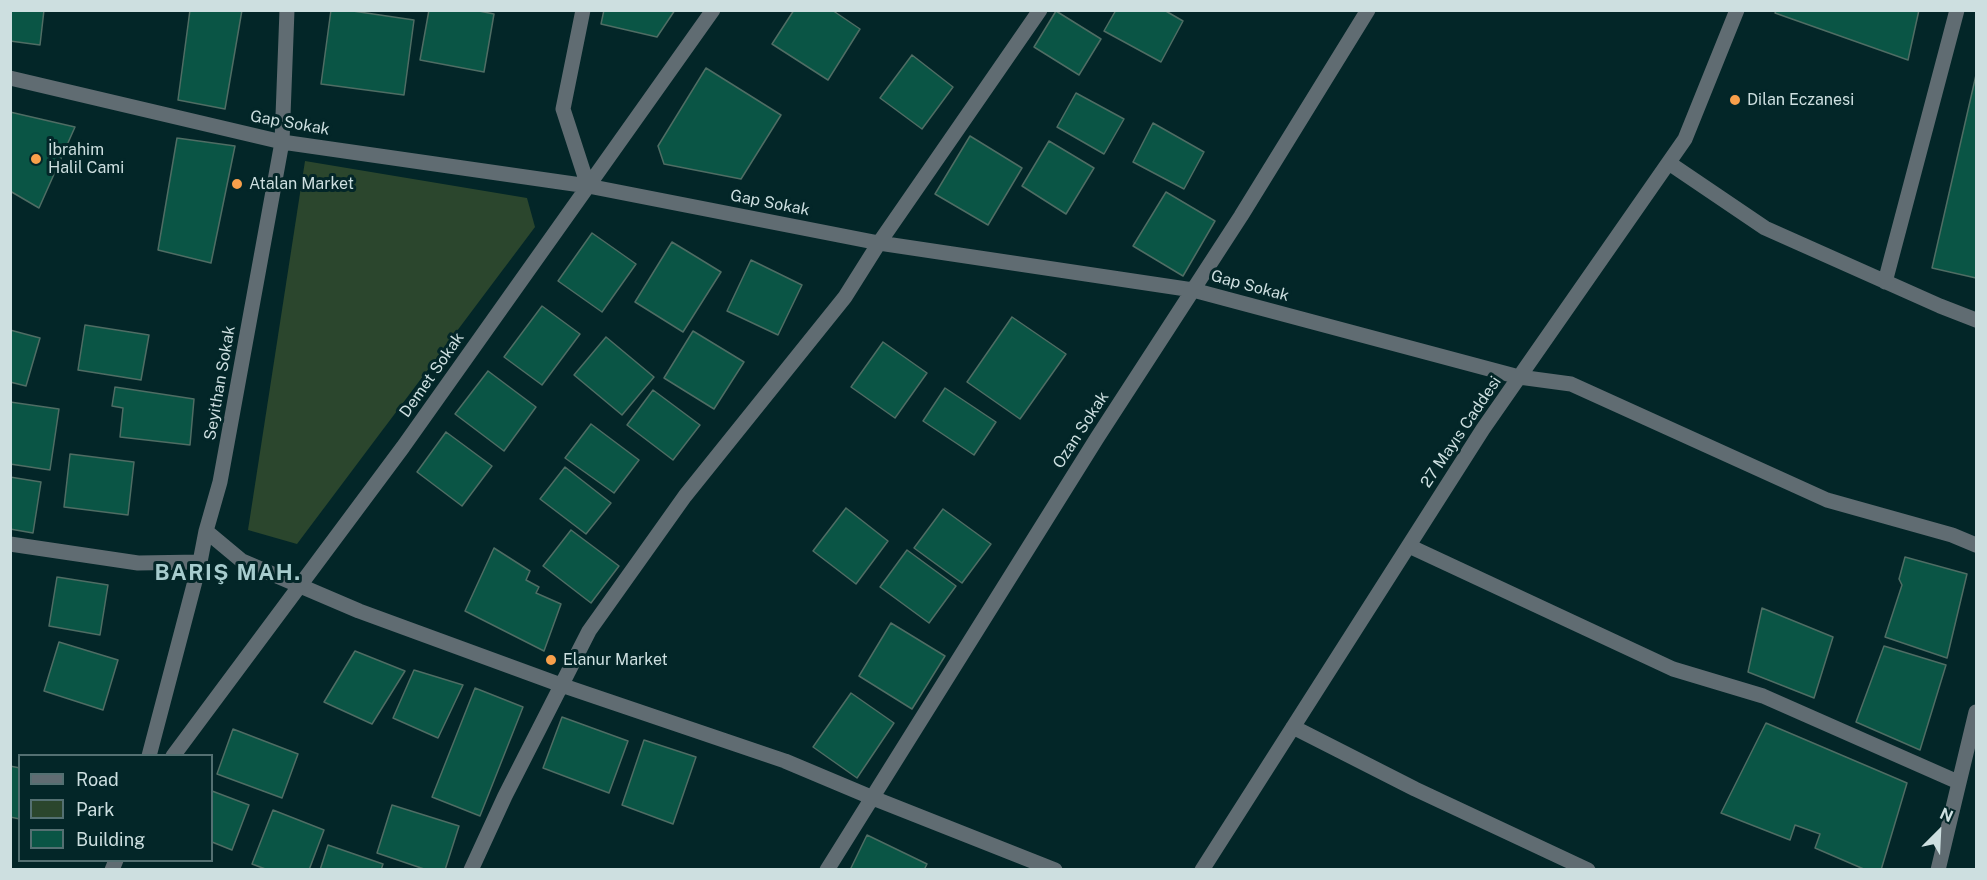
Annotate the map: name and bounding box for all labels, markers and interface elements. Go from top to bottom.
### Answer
place label: Dilan Eczanesi [1747,90,1854,110]
marker: Dilan Eczanesi [1728,93,1742,107]
street label: Gap Sokak [249,107,331,139]
place label: İbrahim Halil Cami [48,140,124,178]
marker: İbrahim Halil Cami [29,152,43,166]
place label: Atalan Market [249,174,354,194]
marker: Atalan Market [230,177,244,191]
street label: Gap Sokak [729,186,811,220]
street label: Gap Sokak [1209,266,1291,306]
street label: Seyithan Sokak [200,324,240,442]
street label: Demet Sokak [396,329,468,421]
street label: 27 Mayıs Caddesi [1417,373,1505,491]
street label: Ozan Sokak [1049,388,1113,472]
district label: BARIŞ MAH. [154,560,302,586]
place label: Elanur Market [563,650,668,670]
marker: Elanur Market [544,653,558,667]
legend [18,754,213,862]
text: Road [76,769,119,790]
text: Park [76,799,114,820]
north arrow [1909,802,1969,862]
text: N [1937,804,1956,826]
text: Building [76,829,145,850]

